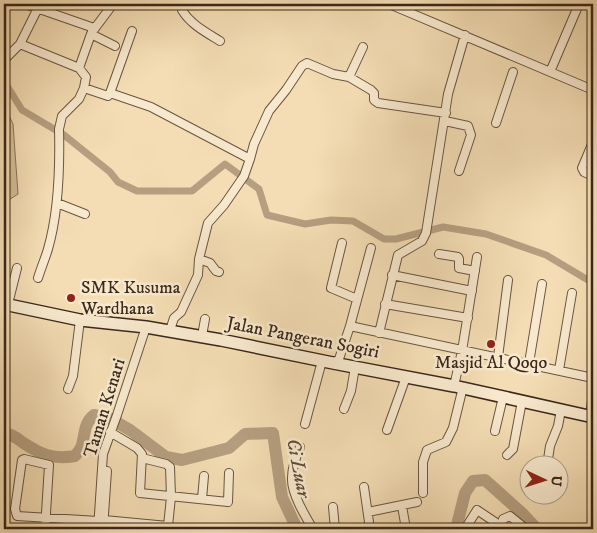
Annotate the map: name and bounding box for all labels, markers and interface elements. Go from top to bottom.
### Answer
place label: SMK Kusuma Wardhana [80,277,181,320]
marker: SMK Kusuma Wardhana [65,292,77,304]
street label: Jalan Pangeran Sogiri [223,312,381,364]
marker: Masjid Al Qoqo [485,338,497,350]
place label: Masjid Al Qoqo [435,352,547,374]
street label: Taman Kenari [80,356,130,460]
water label: Ci Luar [281,437,315,502]
north arrow [520,456,570,506]
text: U [547,475,565,487]

